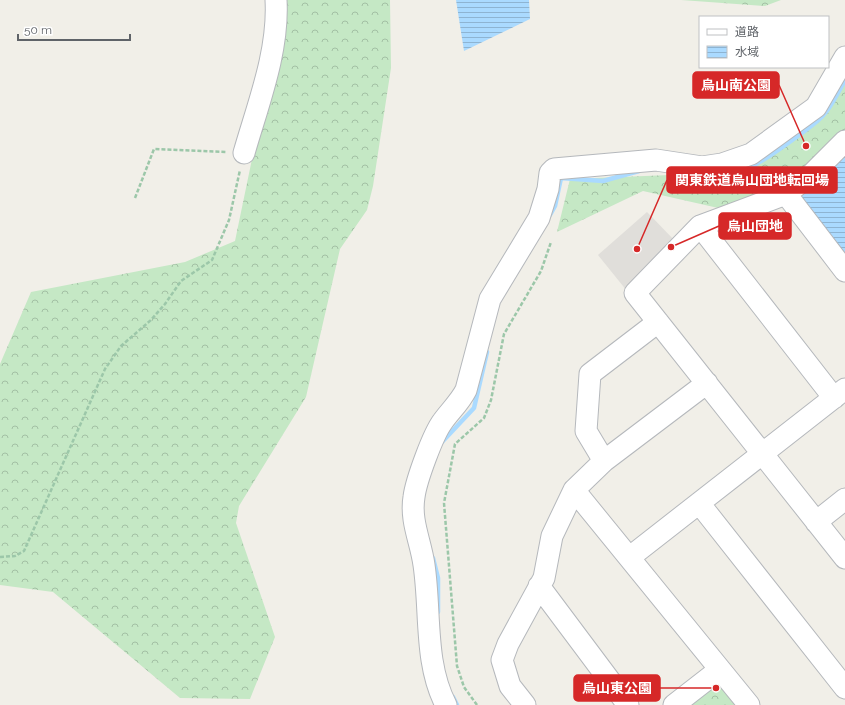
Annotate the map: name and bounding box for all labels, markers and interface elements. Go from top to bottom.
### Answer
scale bar [18,16,130,42]
legend [699,16,829,68]
text: 50 m [24,23,52,37]
text: 道路 [735,25,759,39]
text: 水域 [735,45,759,59]
callout: 烏山南公園 [693,72,779,98]
text: 烏山南公園 [701,77,771,93]
callout: 関東鉄道烏山団地転回場 [667,167,837,193]
text: 関東鉄道烏山団地転回場 [675,172,829,188]
callout: 烏山団地 [719,213,791,239]
text: 烏山団地 [727,218,783,234]
callout: 烏山東公園 [574,675,660,701]
text: 烏山東公園 [582,680,652,696]

